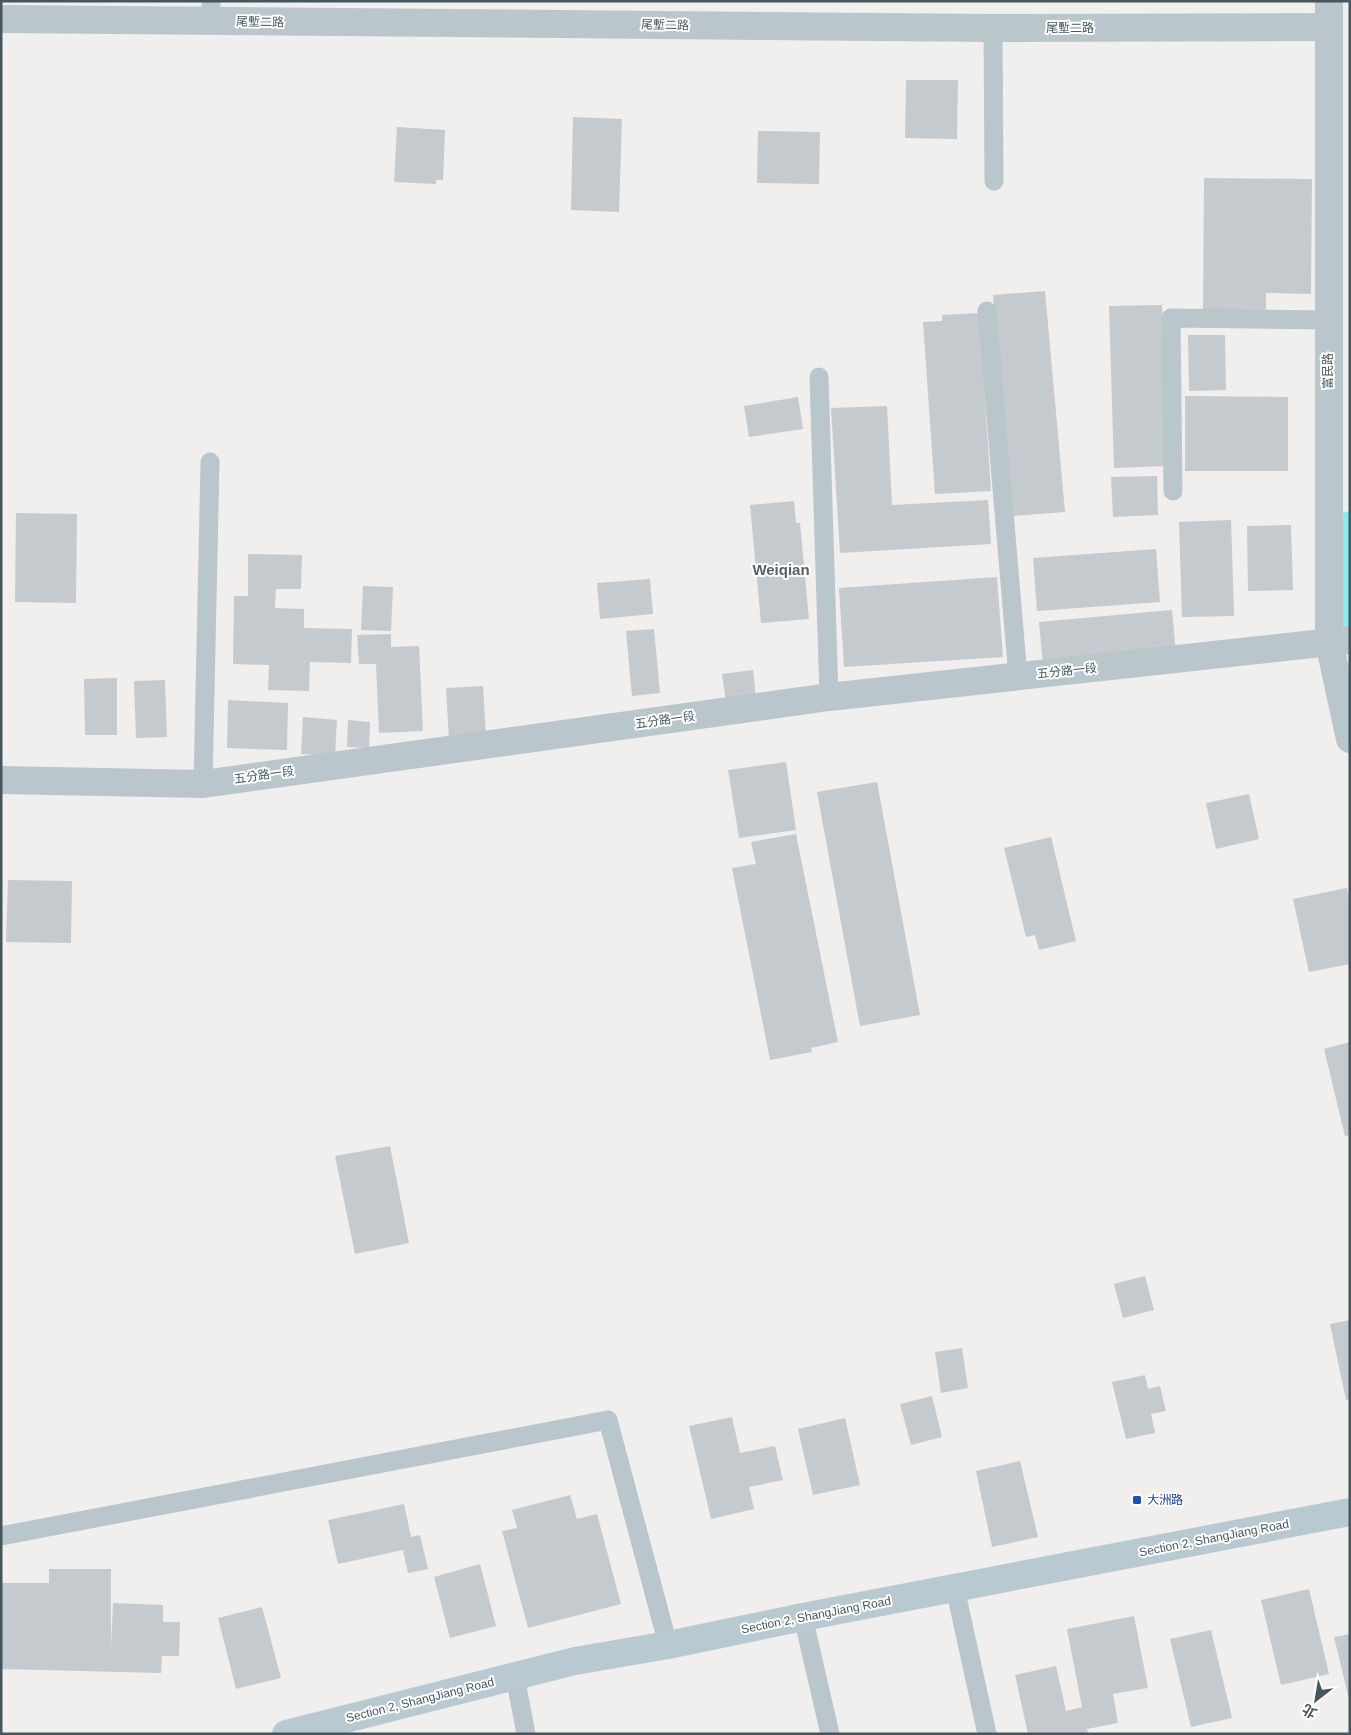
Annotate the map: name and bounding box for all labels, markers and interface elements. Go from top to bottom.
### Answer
street label: 尾塹二路 [236,15,284,29]
street label: 尾塹二路 [641,18,689,32]
street label: 尾塹二路 [1046,21,1094,35]
street label: 富民路 [1321,353,1335,389]
district label: Weiqian [752,561,810,578]
street label: 五分路一段 [1036,661,1098,681]
street label: 五分路一段 [634,709,696,731]
street label: 五分路一段 [233,764,295,786]
place label: 大洲路 [1147,1493,1183,1507]
marker: 大洲路 [1131,1494,1143,1506]
street label: Section 2, ShangJiang Road [1138,1517,1290,1559]
street label: Section 2, ShangJiang Road [740,1594,892,1636]
street label: Section 2, ShangJiang Road [345,1675,495,1725]
north arrow [1291,1675,1341,1725]
text: 北 [1299,1701,1319,1722]

